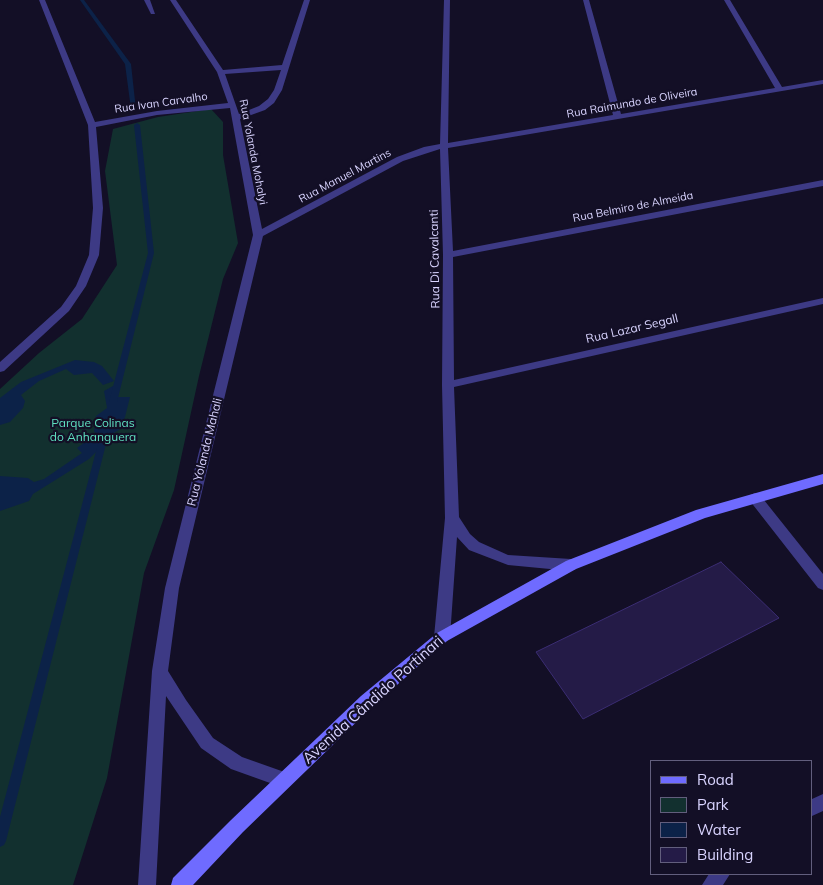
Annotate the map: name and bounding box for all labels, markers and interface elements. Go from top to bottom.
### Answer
street label: Rua Raimundo de Oliveira [566,85,698,121]
street label: Rua Ivan Carvalho [114,90,208,116]
street label: Rua Yolanda Mohalyi [236,98,270,206]
street label: Rua Manuel Martins [297,146,393,206]
street label: Rua Belmiro de Almeida [572,189,694,225]
street label: Rua Di Cavalcanti [427,209,443,309]
street label: Rua Lazar Segall [584,311,680,347]
street label: Rua Yolanda Mahali [185,396,225,508]
park label: Parque Colinas do Anhanguera [50,416,136,444]
street label: Avenida Cândido Portinari [299,632,447,768]
legend [650,760,813,875]
text: Road [697,770,734,789]
text: Park [697,795,729,814]
text: Water [697,820,741,839]
text: Building [697,845,753,864]

